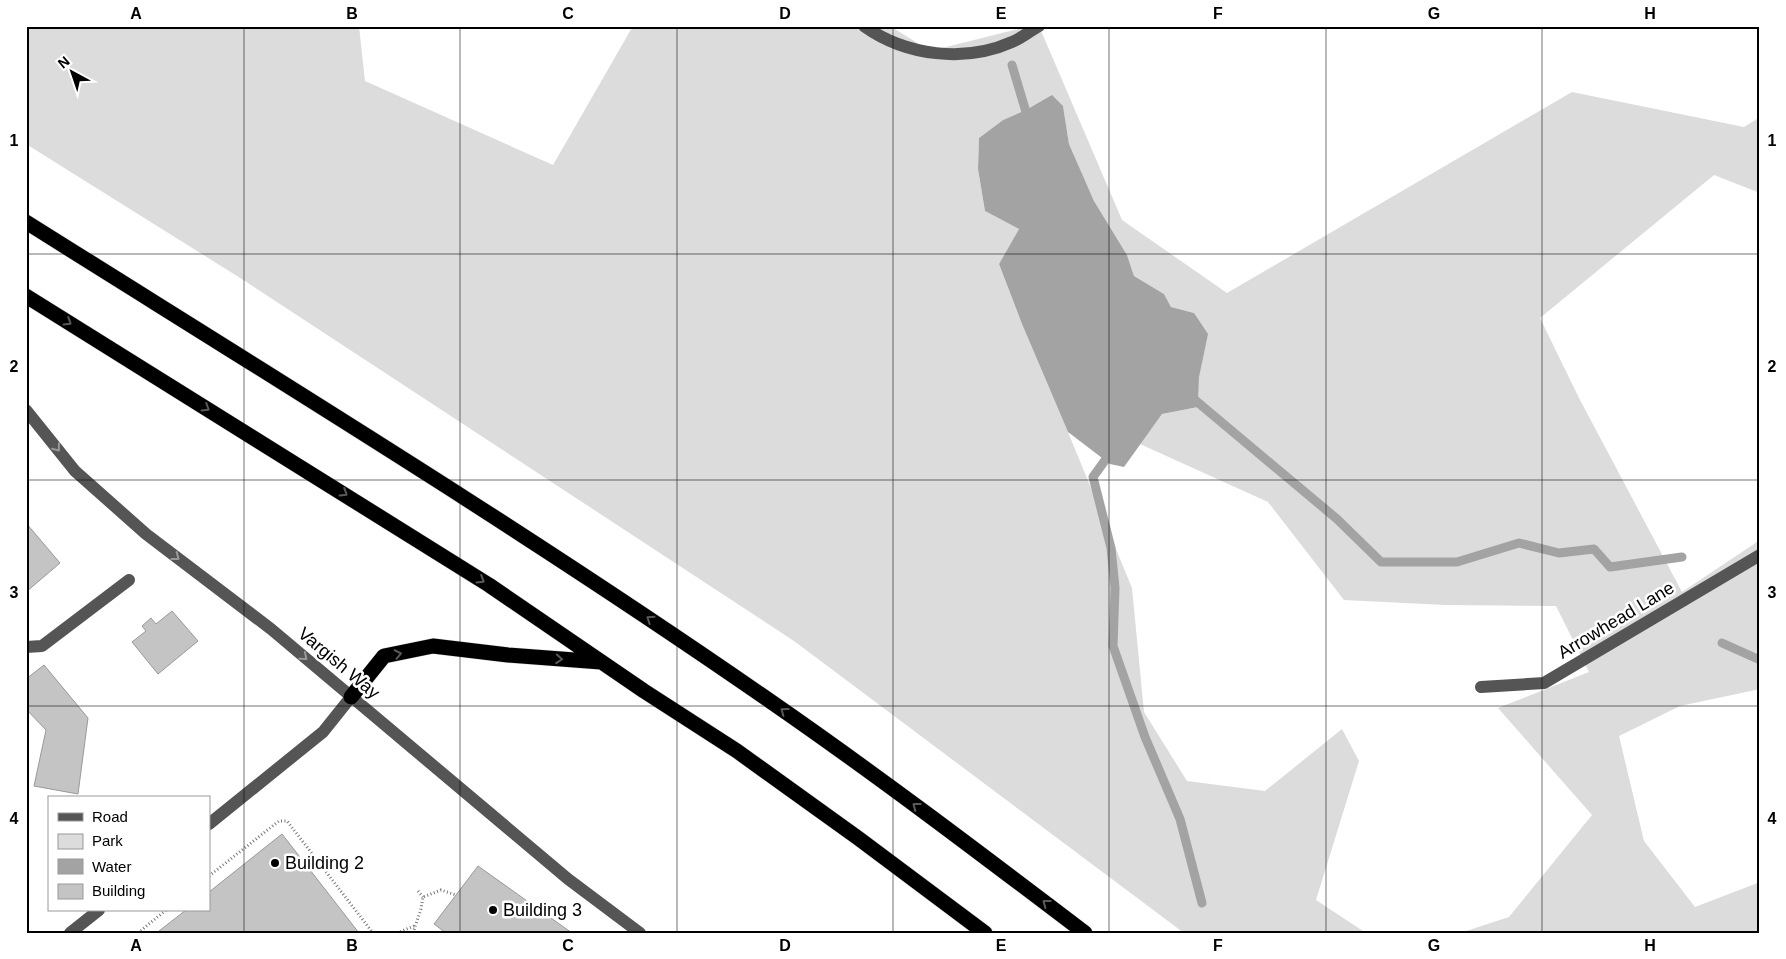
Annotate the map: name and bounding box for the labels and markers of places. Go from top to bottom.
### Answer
place label: Building 2 [285,853,364,873]
marker: Building 2 [269,857,281,869]
place label: Building 3 [503,900,582,920]
marker: Building 3 [487,904,499,916]

